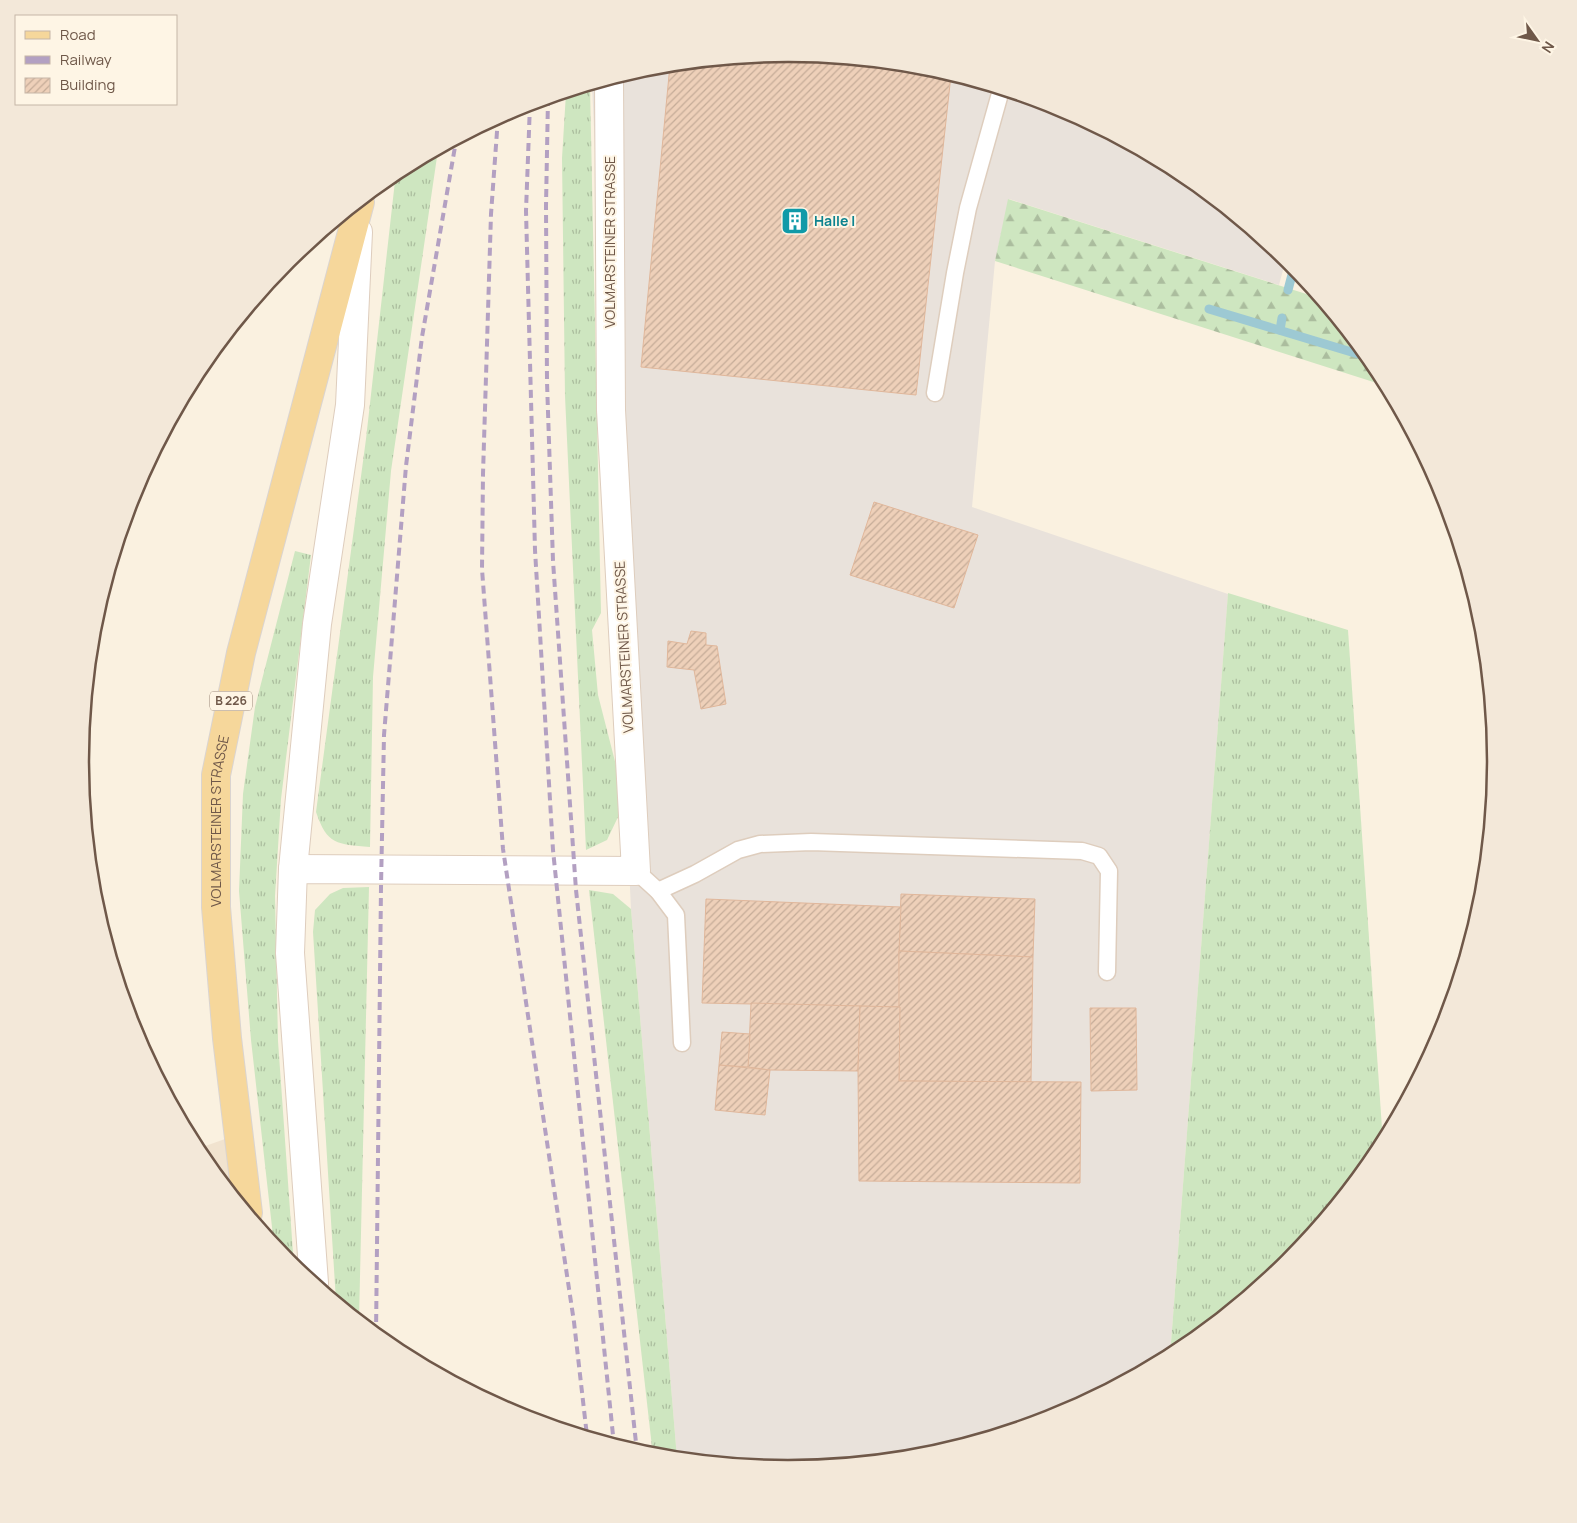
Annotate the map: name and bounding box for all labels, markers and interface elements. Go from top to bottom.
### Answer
legend [15,15,178,105]
north arrow [1512,15,1562,65]
text: Road [60,24,96,45]
text: N [1538,38,1559,57]
text: Railway [60,49,112,70]
text: Building [60,74,115,95]
street label: VOLMARSTEINER STRASSE [600,156,619,328]
building icon: Halle I [780,206,810,236]
place label: Halle I [814,211,855,230]
street label: VOLMARSTEINER STRASSE [610,561,637,733]
road number: B 226 [210,691,252,710]
street label: VOLMARSTEINER STRASSE [206,733,233,907]

